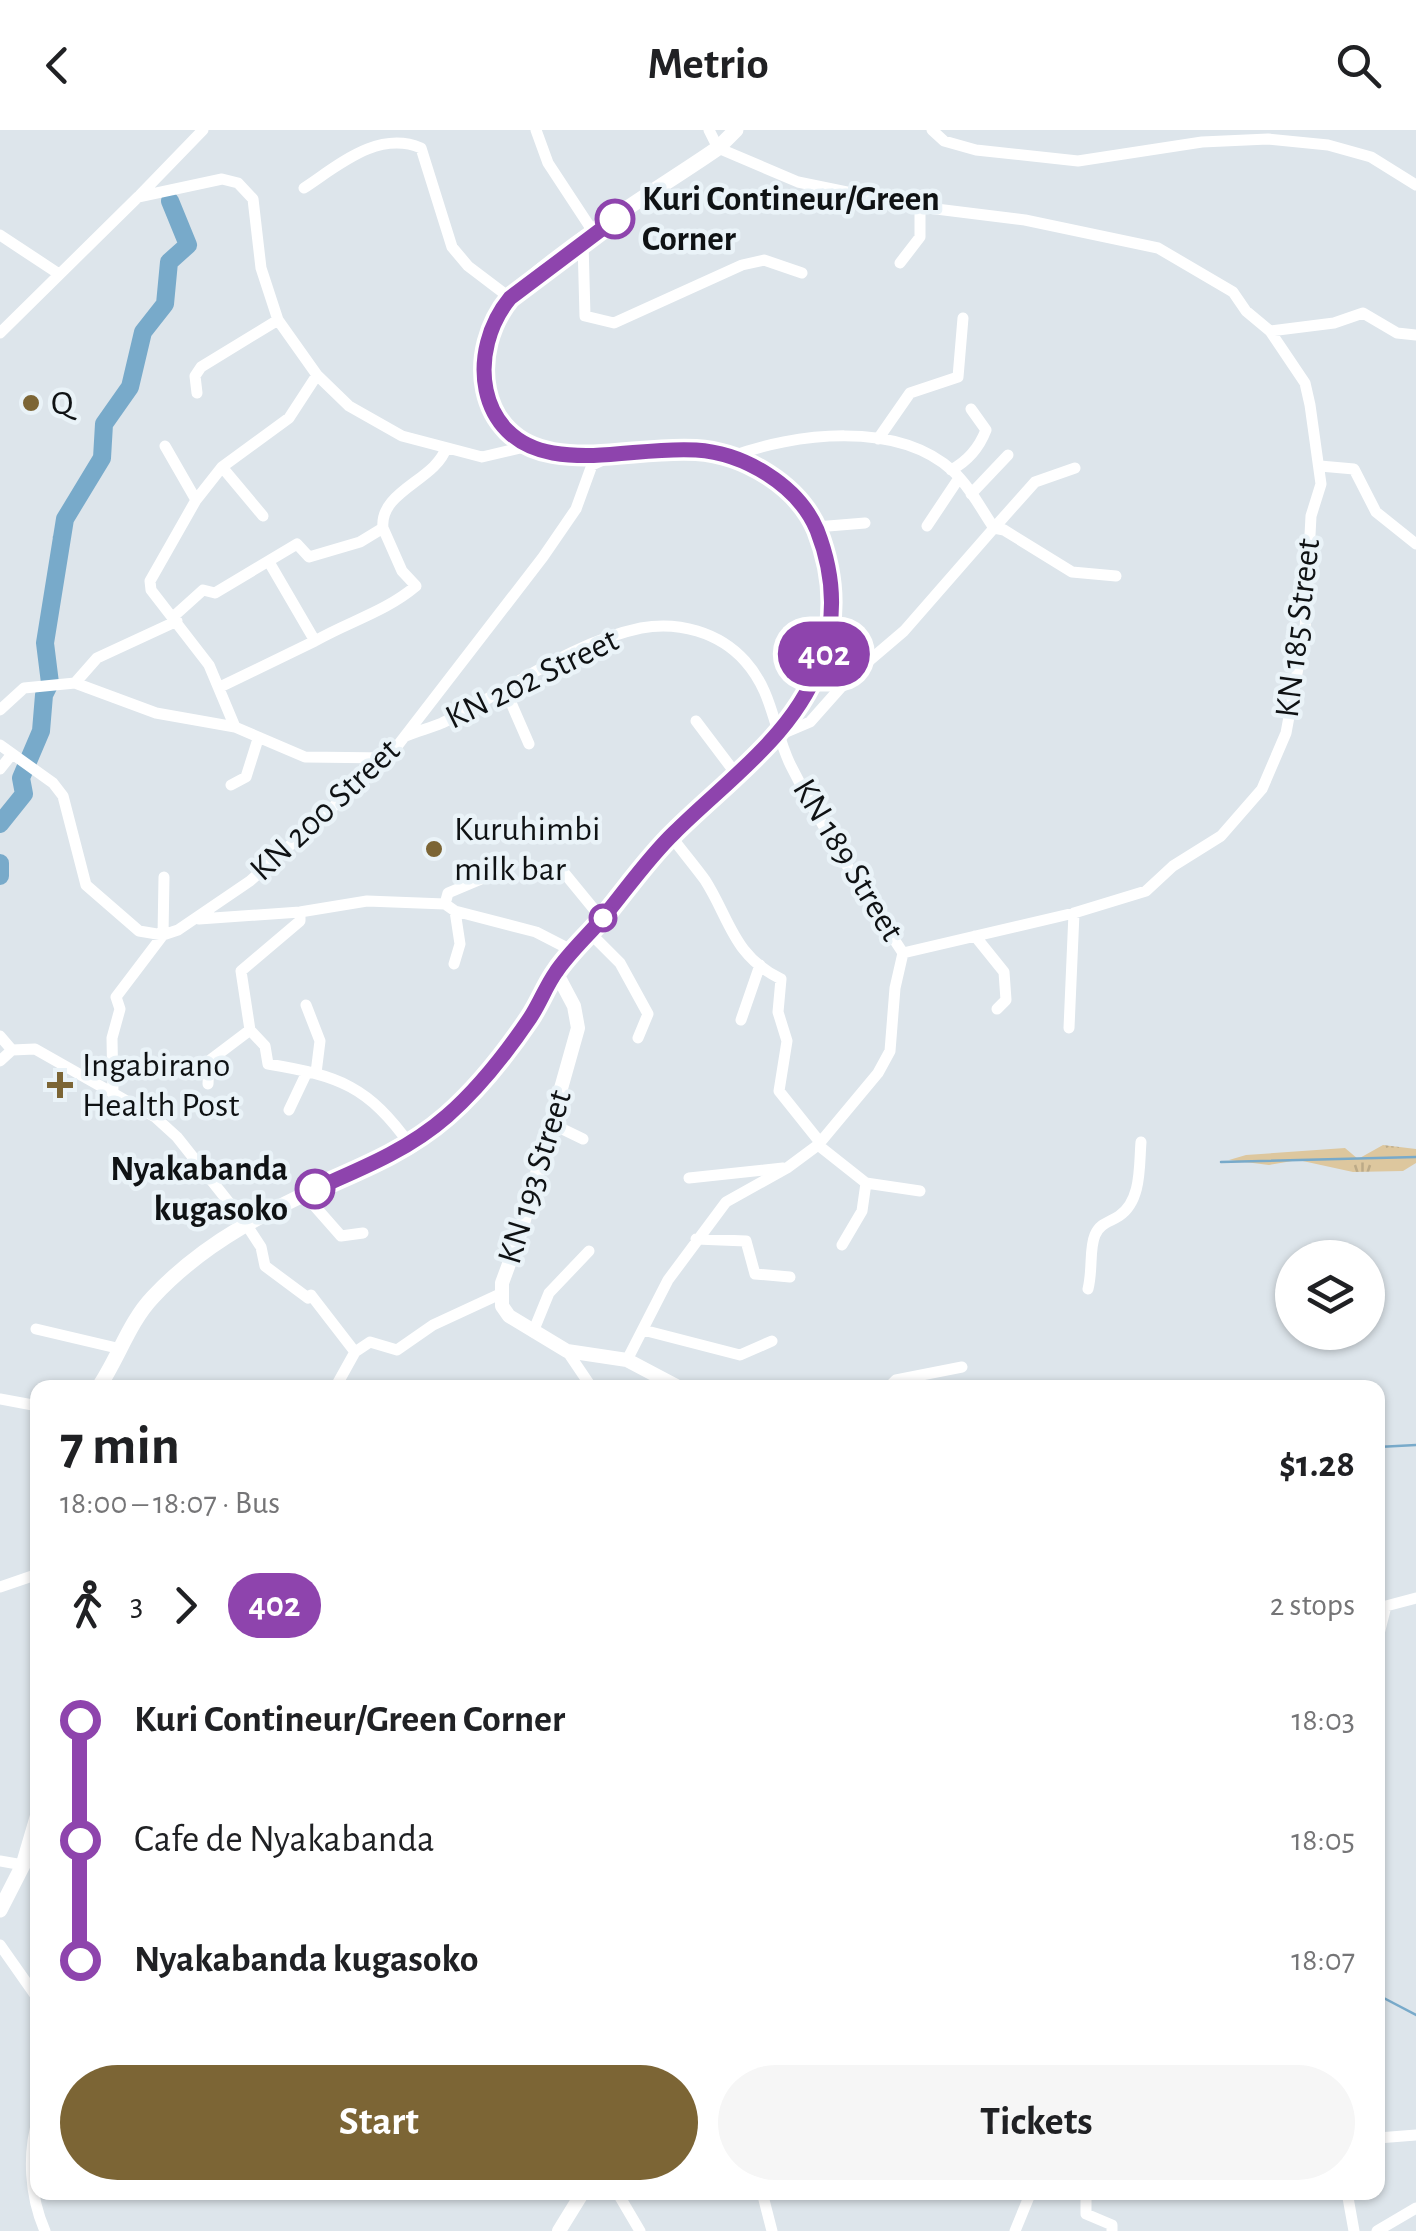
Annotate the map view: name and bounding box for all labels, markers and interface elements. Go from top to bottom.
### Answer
icon: back [30,38,85,93]
icon: search [1331,38,1386,93]
text: Metrio [647,42,769,87]
place label: Kuri Contineur/Green Corner [642,182,940,257]
marker: Kuri Contineur/Green Corner [596,200,634,238]
place label: Q [51,386,77,421]
marker: Q [20,392,42,414]
street label: KN 185 Street [1270,536,1326,720]
street label: KN 202 Street [440,622,624,736]
line badge: 402 [766,622,882,686]
text: 402 [798,637,850,672]
street label: KN 200 Street [244,732,406,888]
street label: KN 189 Street [786,773,910,947]
place label: Kuruhimbi milk bar [454,812,600,887]
marker: Kuruhimbi milk bar [423,838,445,860]
unlabelled marker [590,905,616,931]
place label: Ingabirano Health Post [82,1048,239,1123]
marker: Ingabirano Health Post [47,1072,73,1098]
street label: KN 193 Street [492,1086,578,1268]
place label: Nyakabanda kugasoko [110,1152,288,1227]
marker: Nyakabanda kugasoko [296,1170,334,1208]
map controls [1275,1240,1385,1350]
button: layers [1275,1240,1385,1350]
text: 7 min [60,1419,180,1474]
text: $1.28 [1279,1446,1355,1484]
text: 18:00 – 18:07 · Bus [60,1487,280,1519]
icon: walk [60,1578,115,1633]
icon: forward [158,1578,213,1633]
text: 402 [248,1588,301,1623]
text: 3 [130,1589,143,1621]
text: 2 stops [1270,1589,1355,1621]
text: Kuri Contineur/Green Corner [134,1701,565,1739]
text: 18:03 [1291,1704,1355,1736]
text: Cafe de Nyakabanda [134,1821,435,1859]
text: 18:05 [1291,1824,1355,1856]
text: Nyakabanda kugasoko [134,1941,479,1979]
text: 18:07 [1291,1944,1355,1976]
button: Start [60,2065,698,2180]
button: Tickets [718,2065,1355,2180]

